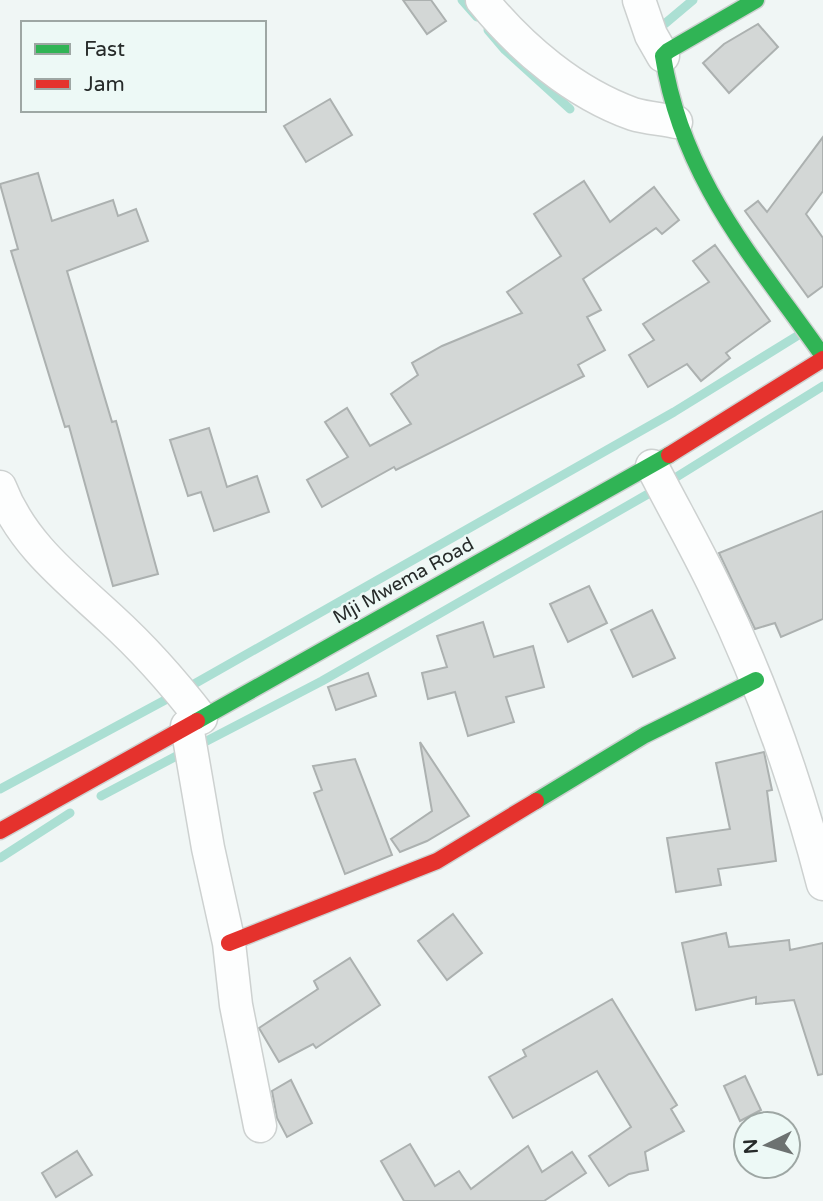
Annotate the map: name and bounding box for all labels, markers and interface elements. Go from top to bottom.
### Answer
legend [21,21,266,112]
text: Fast [84,37,125,62]
text: Jam [84,72,125,97]
street label: Mji Mwema Road [329,533,478,629]
north arrow [732,1110,802,1180]
text: N [739,1138,763,1155]

